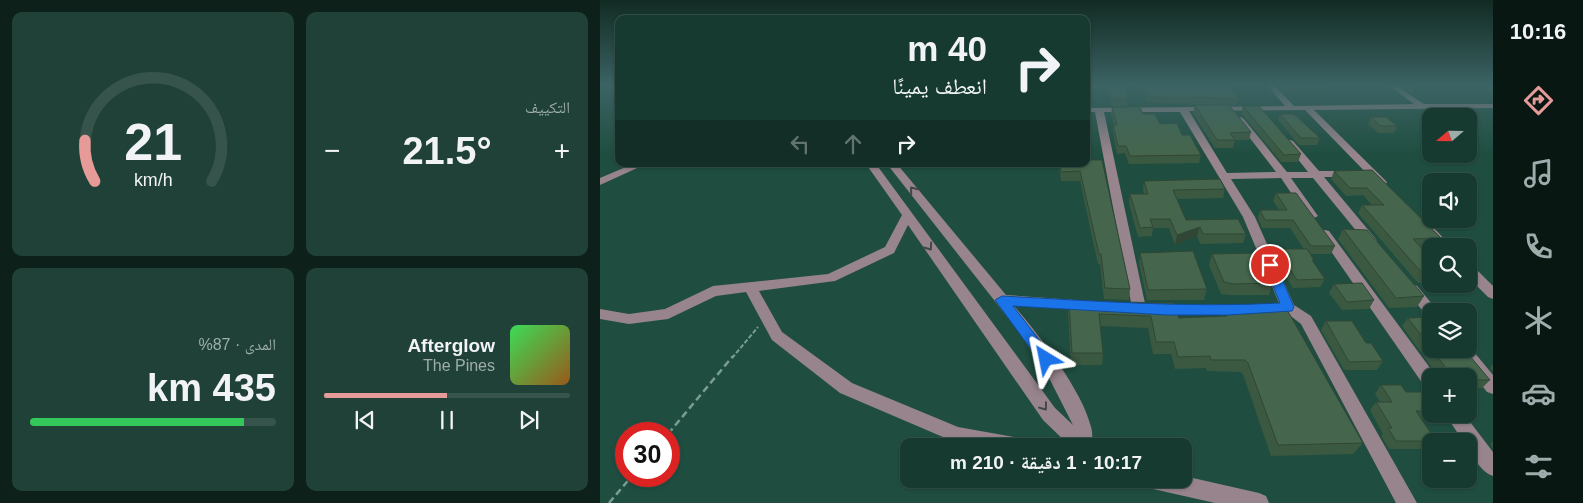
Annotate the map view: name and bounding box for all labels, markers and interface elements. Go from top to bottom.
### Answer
text: 10:16 [1510,19,1566,44]
text: 40 m [907,29,987,68]
icon: right [1005,35,1070,100]
text: انعطف يمينًا [892,74,987,99]
icon: directions [1521,83,1556,118]
text: التكييف [525,99,570,116]
north arrow [1422,108,1478,162]
map controls [1422,108,1477,488]
text: 21 [124,113,182,171]
text: 21.5° [402,130,492,172]
icon: left [786,130,814,158]
icon: ahead [839,130,867,158]
icon: right [892,130,920,158]
text: − [324,135,340,166]
text: + [554,135,570,166]
icon: music [1521,156,1556,191]
text: km/h [134,170,172,190]
button: sound [1422,173,1477,228]
one-way arrow [911,187,919,196]
icon: phone [1521,229,1556,264]
button: search [1422,238,1477,293]
one-way arrow [923,241,932,250]
pin [1249,244,1291,286]
icon: arrive [1256,251,1284,279]
button: layers [1422,303,1477,358]
icon: climate [1521,303,1556,338]
position arrow [1019,332,1071,384]
text: Afterglow [407,335,495,356]
text: المدى · 87% [198,336,276,353]
text: The Pines [423,357,495,374]
text: 435 km [147,367,276,409]
button: + [1422,368,1477,423]
icon: car [1521,376,1556,411]
one-way arrow [1038,401,1047,411]
icon: previous [351,406,379,434]
icon: pause [433,406,461,434]
icon: next [515,406,543,434]
speed limit sign: 30 [615,422,680,487]
button: − [1422,433,1477,488]
icon: filters [1521,449,1556,484]
text: 10:17 · 1 دقيقة · 210 m [950,452,1142,473]

